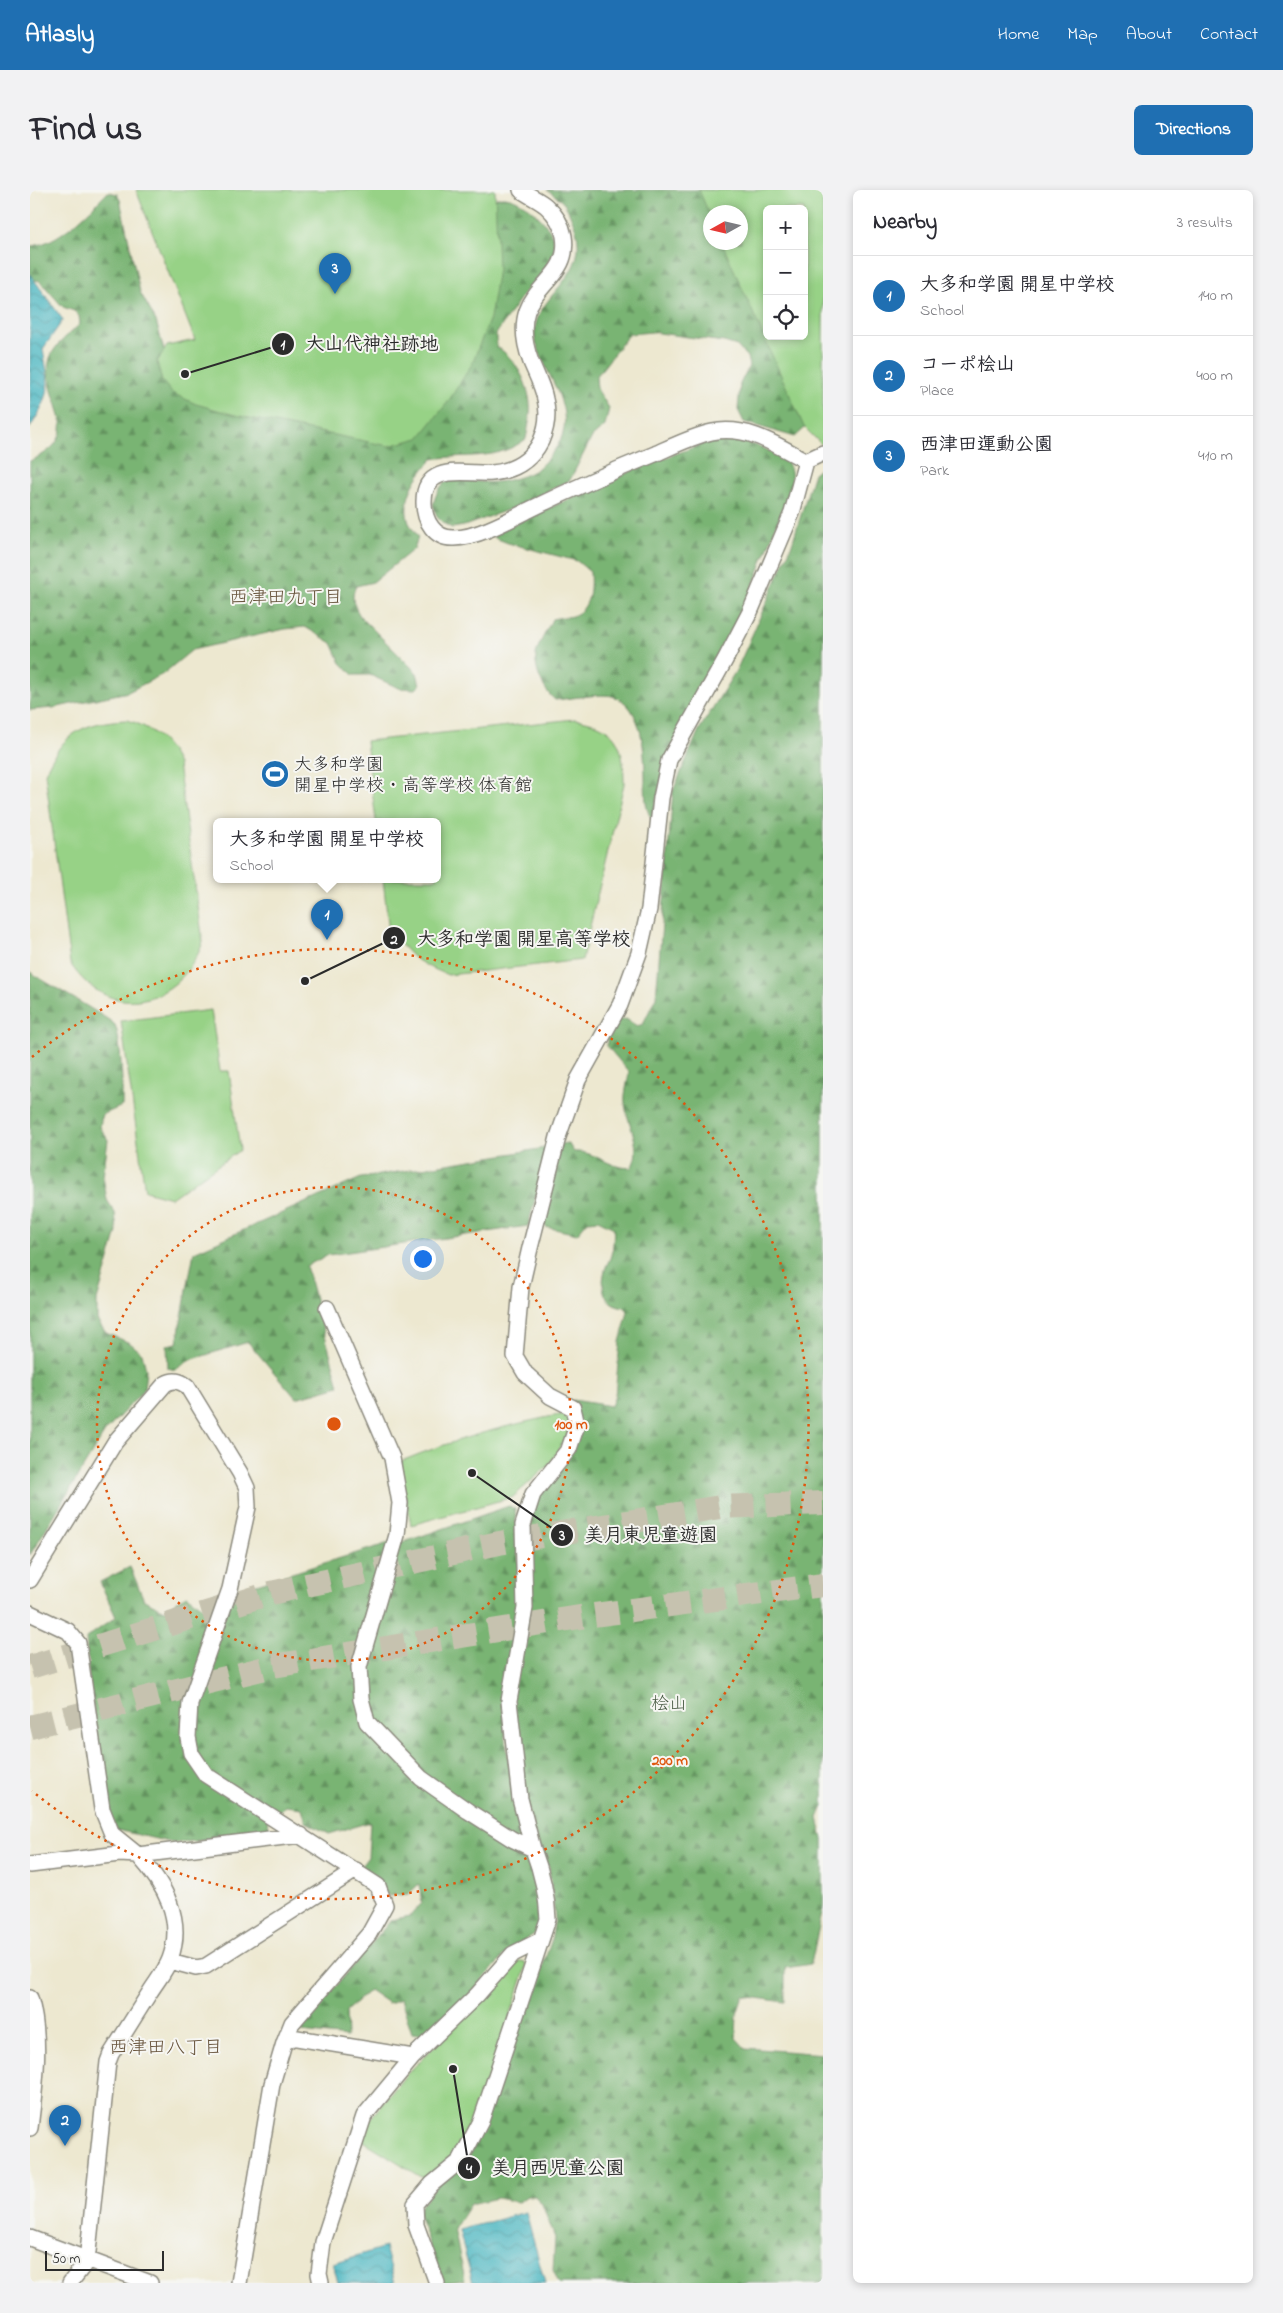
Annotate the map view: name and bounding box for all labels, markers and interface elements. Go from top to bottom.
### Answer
text: Atlasly [25,18,94,53]
text: Home [998,22,1039,48]
text: Map [1067,22,1098,48]
text: About [1126,22,1172,48]
text: Contact [1200,22,1258,48]
text: Find us [30,105,142,156]
button: Directions [1134,105,1253,155]
north arrow [703,205,748,250]
map controls [763,205,808,340]
button: + [763,205,808,250]
text: Nearby [873,208,937,238]
text: 3 results [1177,211,1233,235]
button: − [763,250,808,295]
pin: 3 [319,253,351,294]
text: 大多和学園 開星中学校 [920,272,1115,299]
text: 1 [886,284,892,308]
text: 140 m [1198,284,1233,308]
button: locate [763,295,808,340]
text: School [920,299,964,323]
callout: 大山代神社跡地 [270,327,448,361]
text: 大山代神社跡地 [305,332,439,359]
text: 1 [281,334,286,356]
text: コーポ桧山 [920,352,1015,379]
text: 2 [885,364,893,388]
text: 400 m [1196,364,1233,388]
text: Place [920,379,954,403]
text: 西津田運動公園 [920,432,1053,459]
text: 3 [886,444,892,468]
text: 410 m [1198,444,1233,468]
text: Park [920,459,949,483]
district label: 西津田九丁目 [229,585,343,612]
place label: 大多和学園 開星中学校・高等学校 体育館 [294,753,533,800]
sports icon: 大多和学園 開星中学校・高等学校 体育館 [260,759,290,789]
popup [213,818,441,883]
text: 大多和学園 開星中学校 [230,827,424,854]
text: School [230,854,273,878]
pin: 1 [311,899,343,940]
callout: 大多和学園 開星高等学校 [382,921,641,955]
text: 大多和学園 開星高等学校 [417,927,631,954]
text: 2 [389,929,398,951]
your location [410,1246,436,1272]
text: 100 m [554,1414,588,1436]
centre of rings [325,1415,343,1433]
callout: 美月東児童遊園 [549,1518,727,1552]
text: 美月東児童遊園 [584,1523,718,1550]
text: 3 [558,1525,565,1547]
park label: 桧山 [651,1692,687,1718]
text: 200 m [651,1750,688,1772]
district label: 西津田八丁目 [109,2035,223,2062]
pin: 2 [49,2105,81,2146]
callout: 美月西児童公園 [456,2151,634,2185]
text: 美月西児童公園 [491,2156,625,2183]
text: 4 [465,2158,473,2180]
scale bar [45,2248,164,2271]
text: 50 m [52,2249,80,2270]

